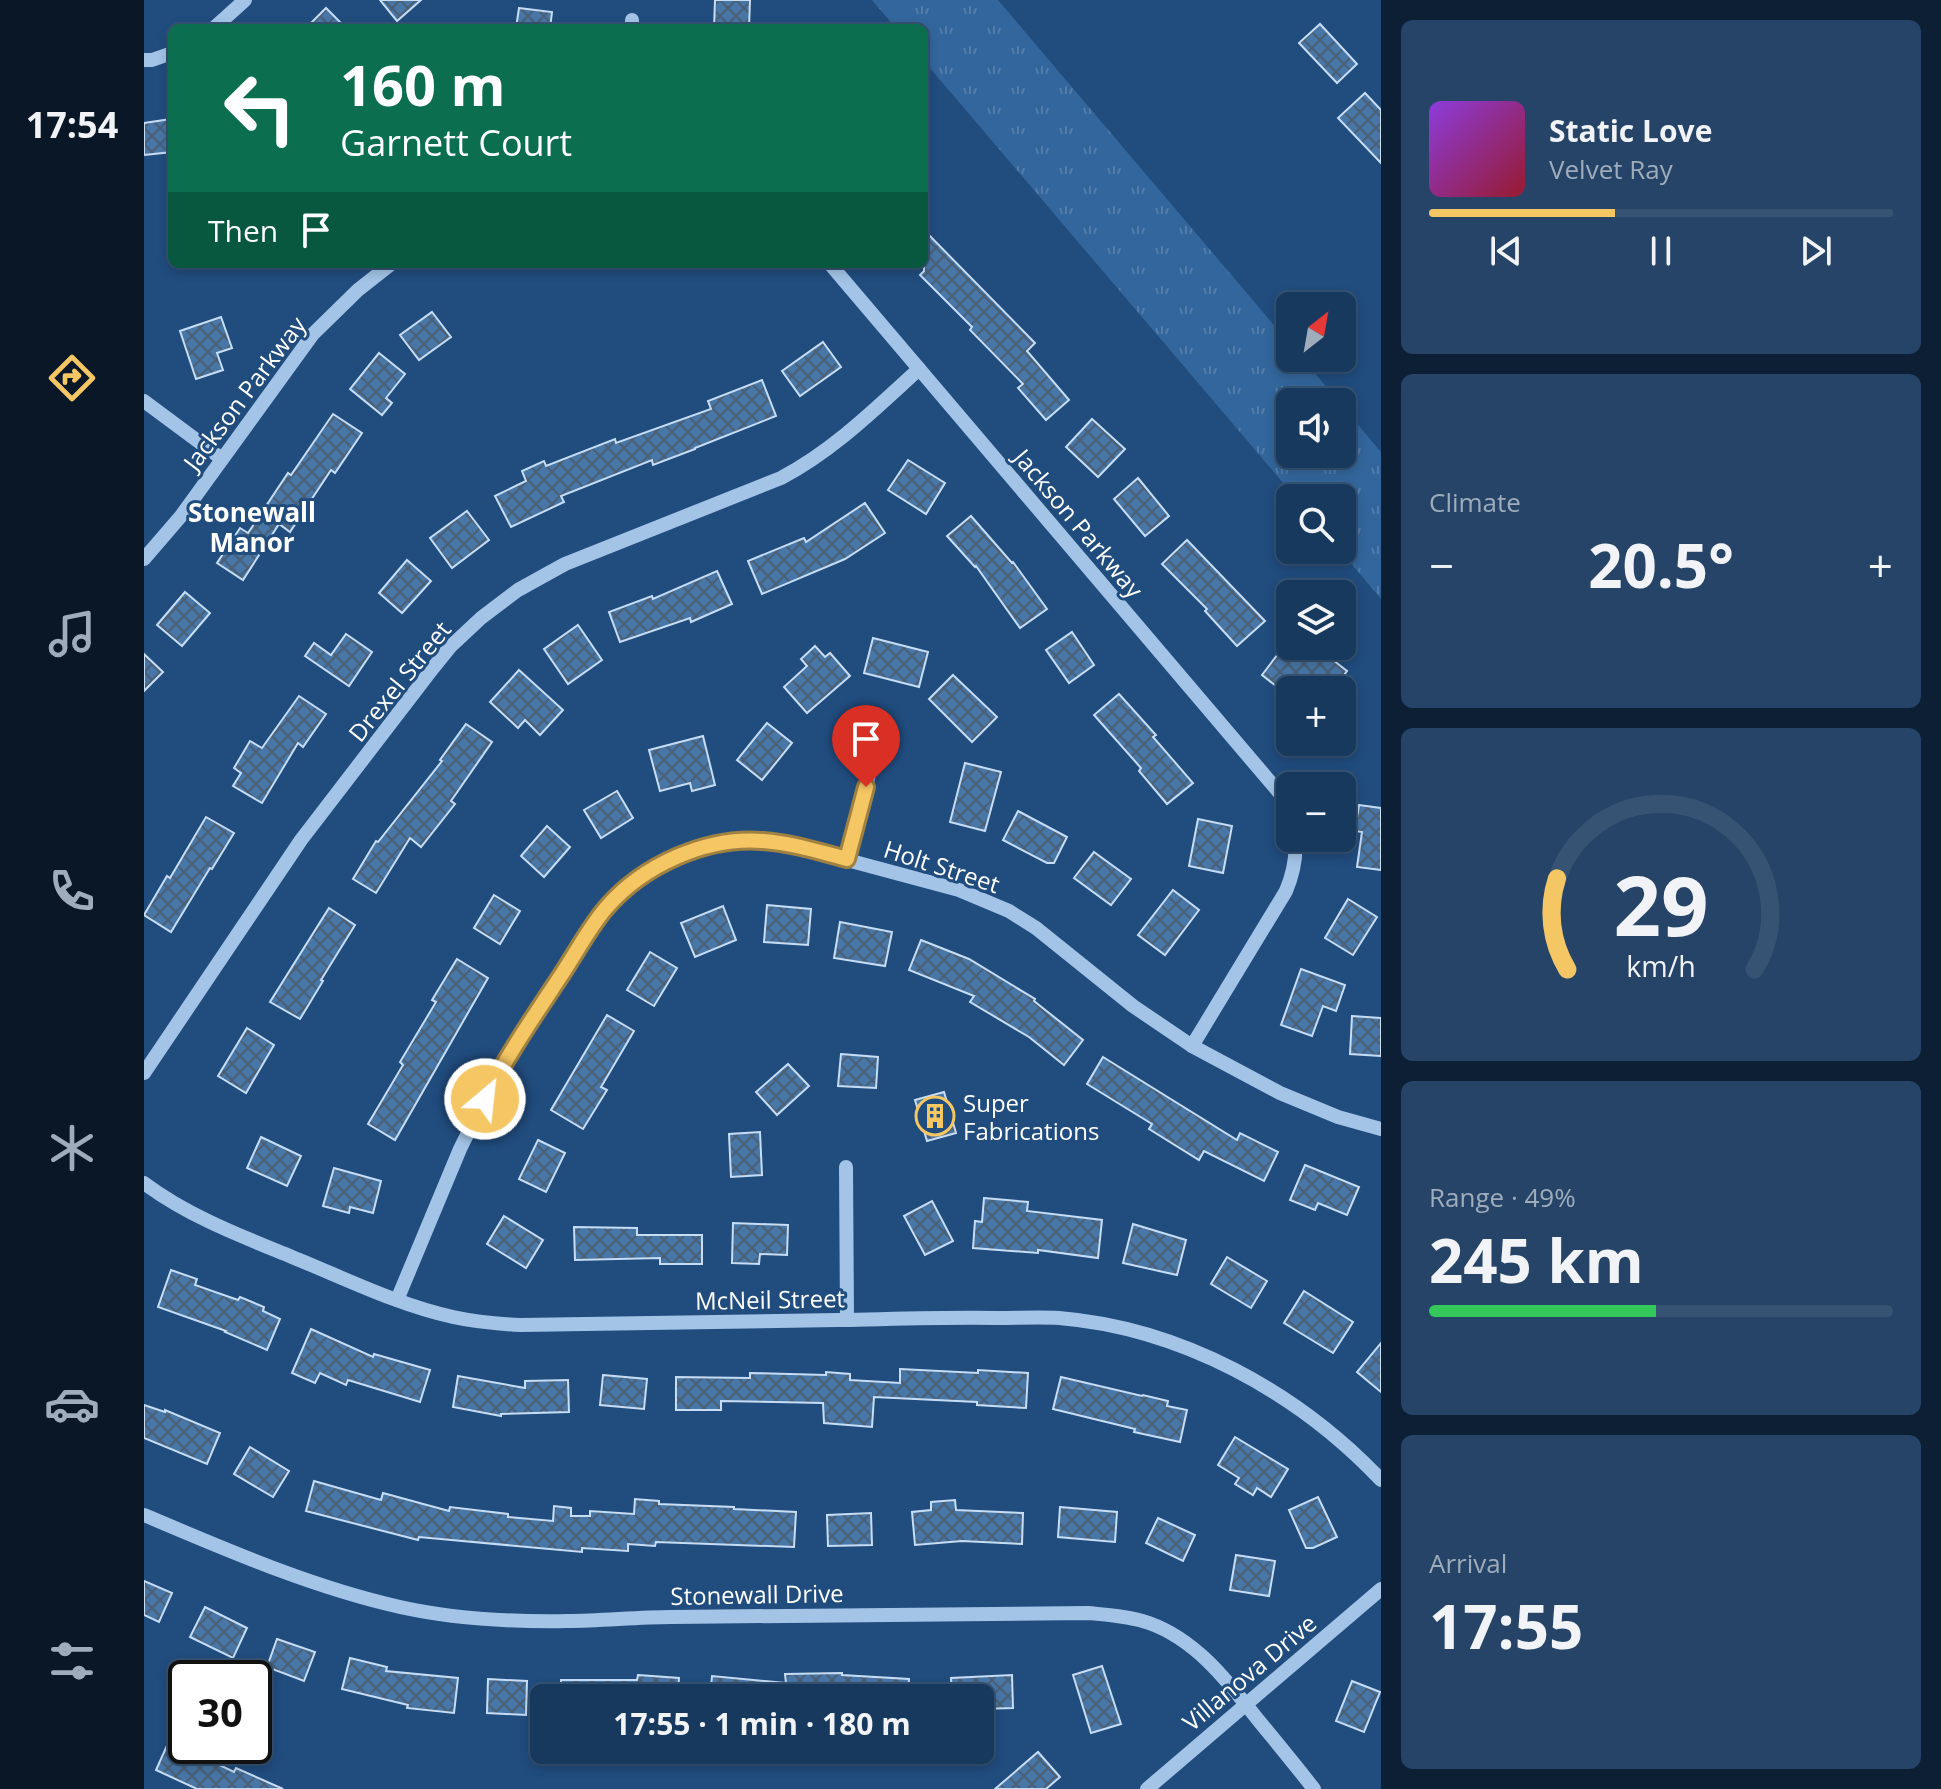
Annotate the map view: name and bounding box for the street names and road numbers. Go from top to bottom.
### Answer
street label: Jackson Parkway [174,308,313,478]
street label: Jackson Parkway [1006,440,1152,605]
street label: Drexel Street [340,614,458,748]
street label: Holt Street [880,832,1004,900]
street label: McNeil Street [695,1281,845,1317]
street label: Stonewall Drive [670,1576,844,1612]
street label: Villanova Drive [1175,1606,1323,1738]

